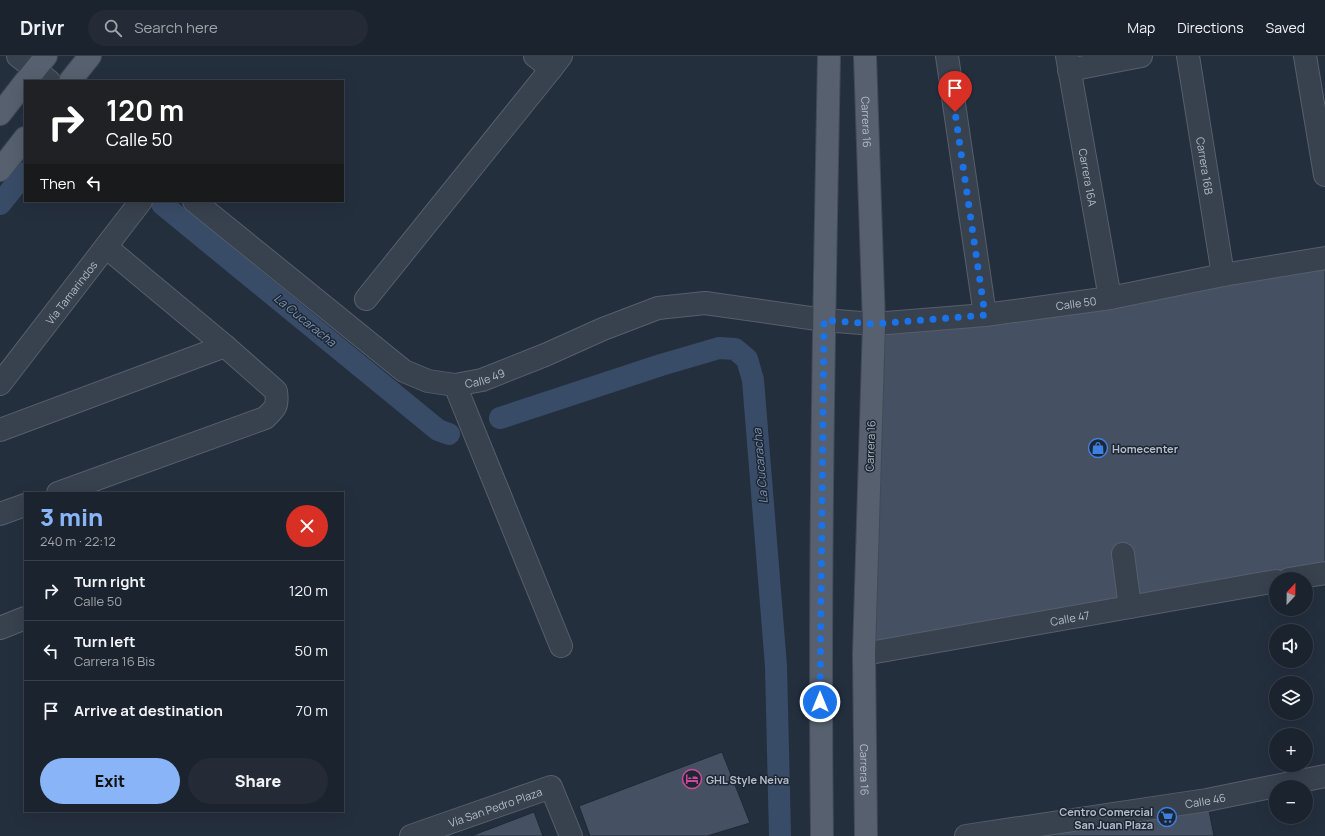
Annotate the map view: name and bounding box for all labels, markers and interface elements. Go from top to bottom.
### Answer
search box [88,10,368,46]
text: Drivr [20,15,64,41]
icon: search [102,17,124,39]
text: Search here [134,17,218,38]
text: Map [1127,18,1155,37]
text: Directions [1177,18,1244,37]
text: Saved [1266,18,1305,37]
pin [938,71,972,112]
icon: arrive [944,77,966,99]
text: 120 m [106,91,184,129]
icon: right [40,96,92,148]
street label: Carrera 16 [859,96,876,148]
text: Calle 50 [106,127,173,151]
street label: Carrera 16B [1194,136,1218,196]
street label: Carrera 16A [1076,147,1101,207]
icon: left [83,172,105,194]
text: Then [40,173,75,194]
street label: Vía Tamarindos [42,257,100,327]
water label: La Cucaracha [270,290,341,351]
street label: Calle 50 [1055,292,1097,313]
street label: Calle 49 [463,364,507,391]
street label: Carrera 16 [862,420,878,472]
water label: La Cucaracha [748,426,772,504]
shop icon: Homecenter [1087,437,1109,459]
place label: Homecenter [1112,441,1179,456]
text: 3 min [40,500,103,533]
button: close [286,505,328,547]
text: 240 m · 22:12 [40,532,116,550]
text: Turn right [74,571,145,592]
north arrow [1269,572,1313,616]
map controls [1269,572,1313,824]
icon: right [40,580,62,602]
text: 120 m [289,580,328,601]
text: Calle 50 [74,592,122,610]
street label: Calle 47 [1049,607,1091,628]
button: sound [1269,624,1313,668]
text: Turn left [74,631,136,652]
icon: left [40,640,62,662]
text: 50 m [294,640,328,661]
text: Carrera 16 Bis [74,652,155,670]
button: layers [1269,676,1313,720]
position arrow [799,681,841,723]
icon: arrive [40,700,62,722]
text: Arrive at destination [74,700,223,721]
text: 70 m [296,700,328,721]
button: + [1269,728,1313,772]
street label: Carrera 16 [857,744,873,796]
button: Exit [40,758,180,804]
button: Share [188,758,328,804]
hotel icon: GHL Style Neiva [681,768,703,790]
place label: GHL Style Neiva [706,772,789,787]
button: − [1269,780,1313,824]
street label: Vía San Pedro Plaza [446,783,544,830]
street label: Calle 46 [1184,789,1227,811]
place label: Centro Comercial San Juan Plaza [1059,804,1153,832]
supermarket icon: Centro Comercial San Juan Plaza [1156,806,1178,828]

